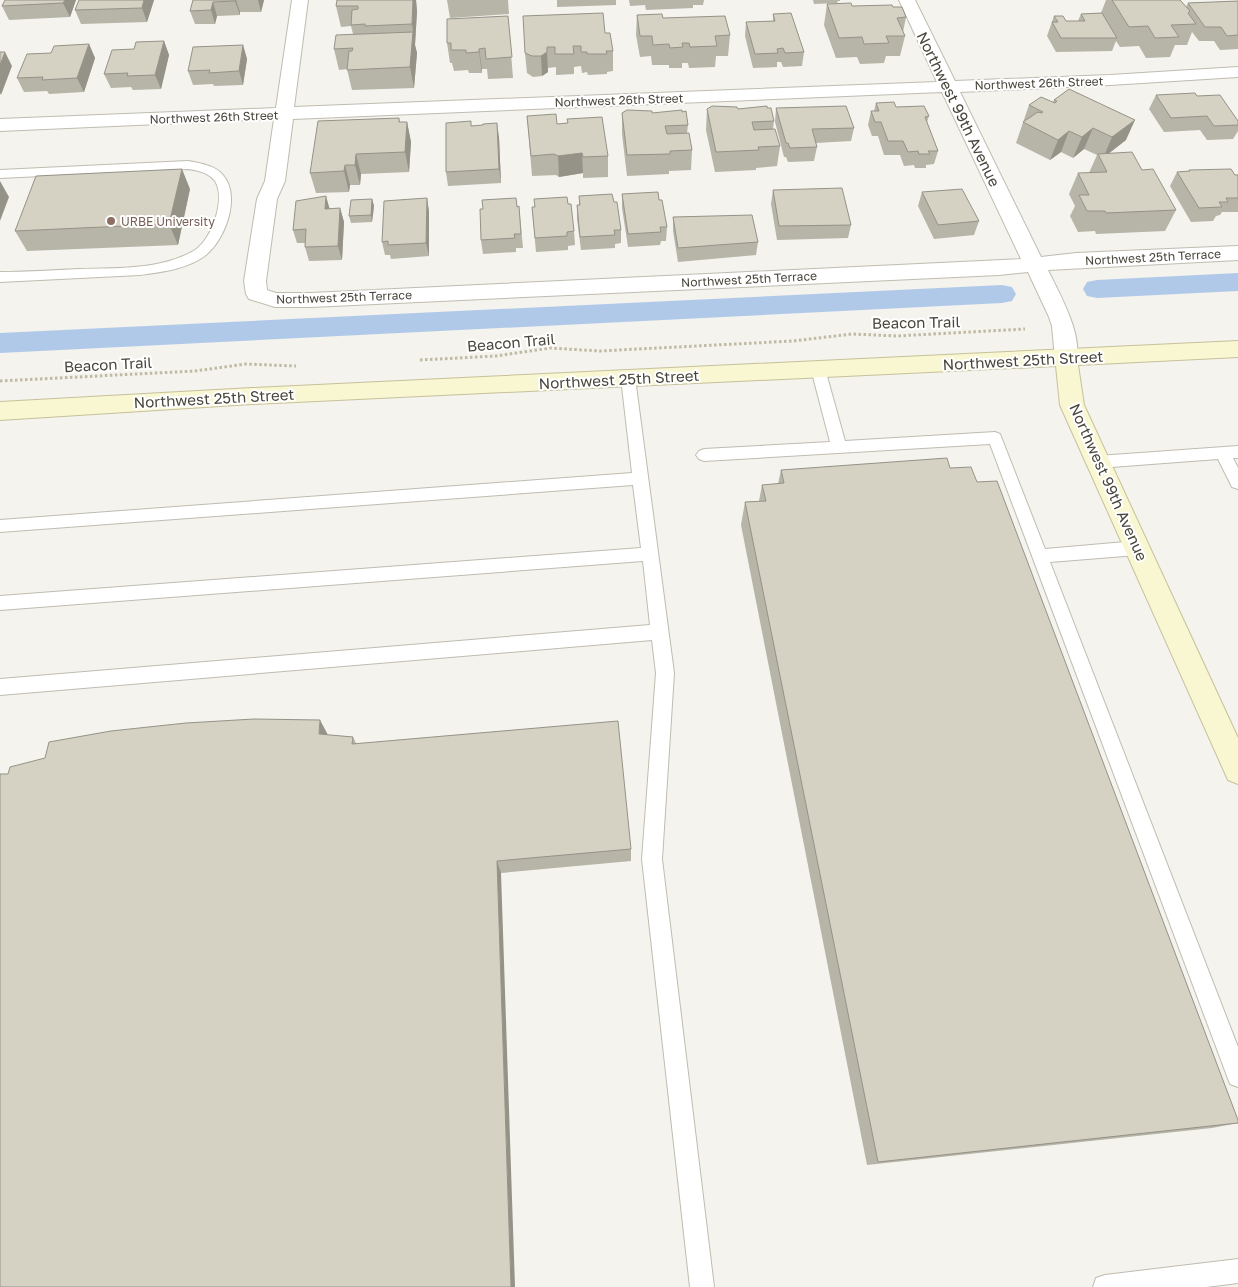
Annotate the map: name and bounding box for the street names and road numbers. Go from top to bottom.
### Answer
street label: Northwest 99th Avenue [914,29,1005,190]
street label: Northwest 26th Street [974,73,1104,93]
street label: Northwest 26th Street [554,90,684,110]
street label: Northwest 26th Street [149,107,279,127]
street label: Northwest 25th Terrace [1085,246,1221,268]
street label: Northwest 25th Terrace [681,268,817,290]
street label: Northwest 25th Terrace [276,287,412,307]
street label: Beacon Trail [872,312,961,332]
street label: Beacon Trail [466,329,556,355]
street label: Northwest 25th Street [942,347,1104,373]
street label: Beacon Trail [63,353,153,375]
street label: Northwest 25th Street [538,366,700,392]
street label: Northwest 25th Street [133,385,295,411]
street label: Northwest 99th Avenue [1066,401,1152,564]

